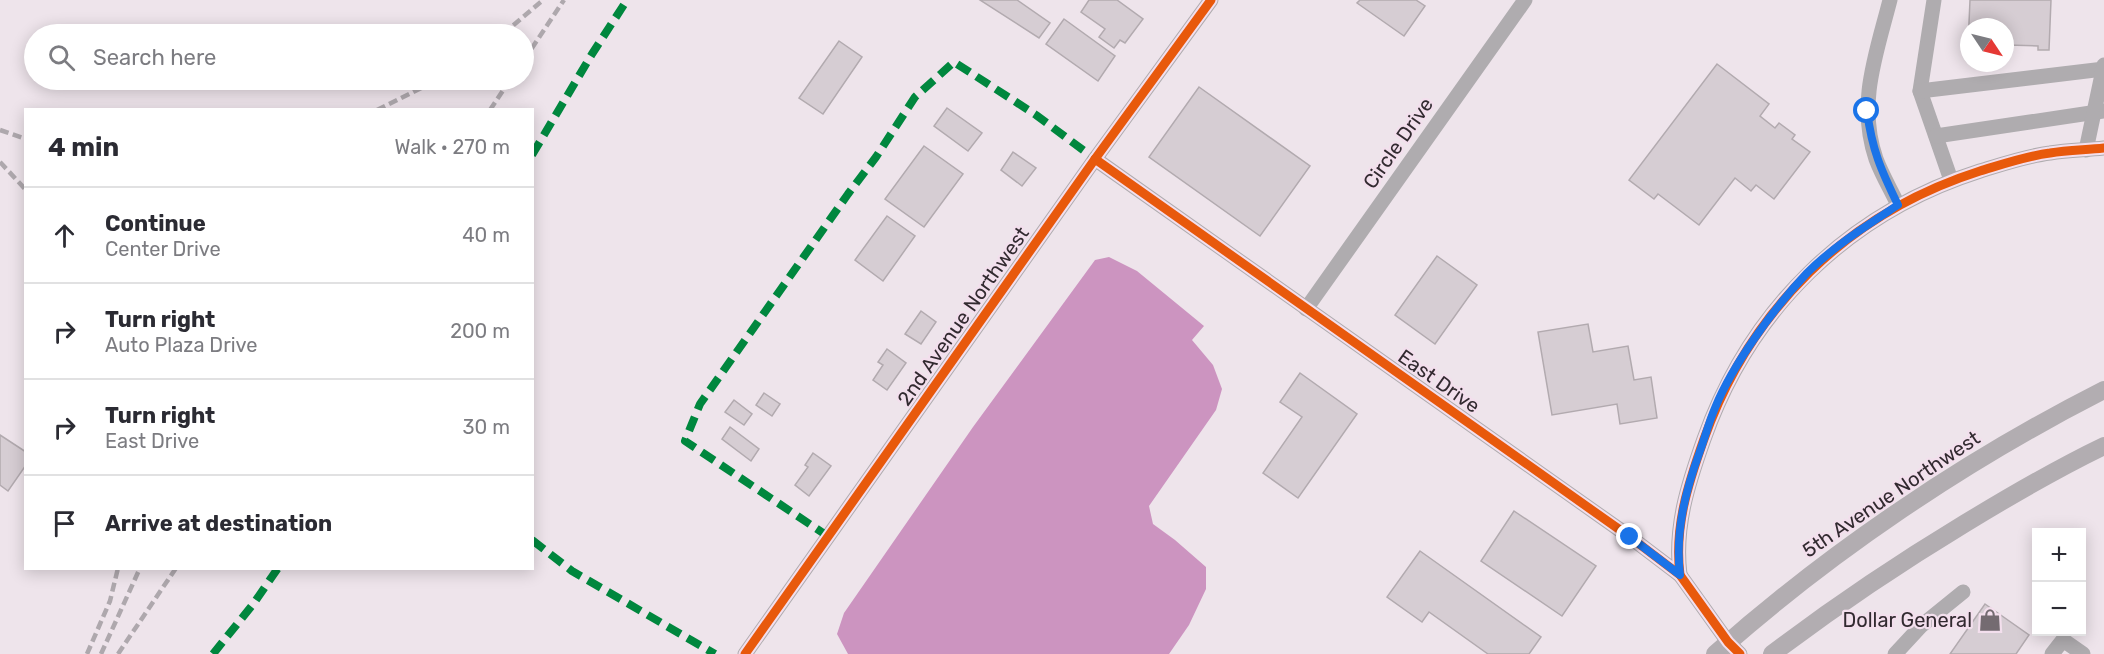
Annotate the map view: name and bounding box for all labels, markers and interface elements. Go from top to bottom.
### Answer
north arrow [1960,18,2014,72]
search box [24,24,534,90]
icon: search [45,41,78,74]
text: Search here [93,44,216,71]
street label: Circle Drive [1358,93,1438,193]
route start [1853,97,1879,123]
text: 4 min [48,132,119,163]
text: Walk · 270 m [395,135,510,159]
text: Continue [105,210,206,237]
icon: ahead [48,219,81,252]
street label: 2nd Avenue Northwest [892,222,1034,410]
text: 40 m [462,223,510,247]
text: Center Drive [105,237,221,261]
text: Turn right [105,306,215,333]
icon: right [48,315,81,348]
text: 200 m [450,319,510,343]
text: Auto Plaza Drive [105,333,258,357]
street label: East Drive [1394,344,1484,418]
text: Turn right [105,402,215,429]
icon: right [48,411,81,444]
text: 30 m [463,415,510,439]
street label: 5th Avenue Northwest [1798,426,1984,562]
text: East Drive [105,429,199,453]
icon: arrive [48,507,81,540]
text: Arrive at destination [105,510,332,537]
route end [1616,523,1642,549]
map controls [2032,528,2086,636]
button: + [2032,528,2086,582]
button: − [2032,582,2086,636]
shop icon: Dollar General [1977,607,2003,633]
place label: Dollar General [1842,608,1972,632]

